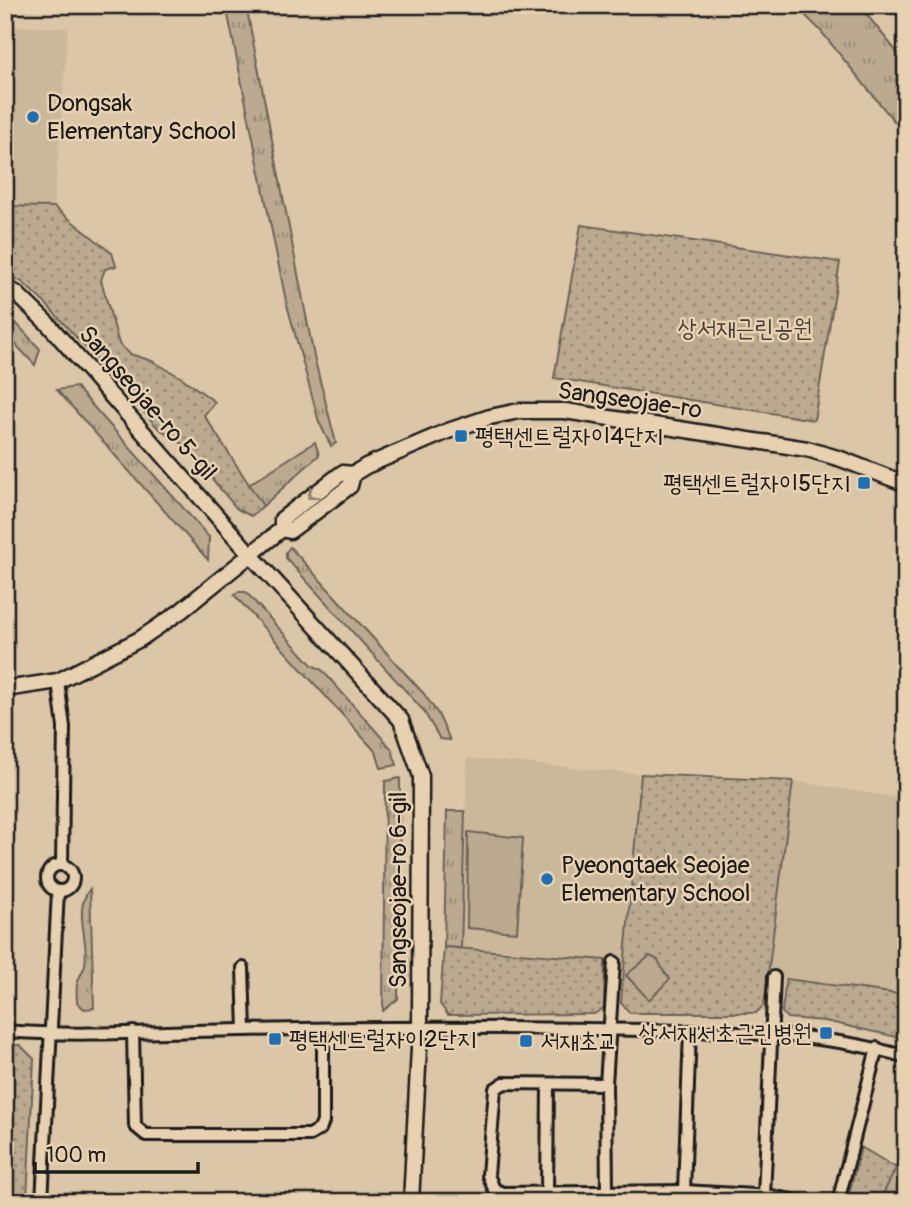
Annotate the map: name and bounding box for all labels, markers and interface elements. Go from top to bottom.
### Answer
place label: Dongsak Elementary School [47,89,237,146]
marker: Dongsak Elementary School [25,109,41,125]
park label: 상서재근린공원 [677,314,813,343]
street label: Sangseojae-ro 5-gil [72,320,223,487]
street label: Sangseojae-ro [556,376,704,425]
place label: 평택센트럴자이4단지 [475,422,663,451]
marker: 평택센트럴자이4단지 [453,428,469,444]
place label: 평택센트럴자이5단지 [663,469,850,498]
marker: 평택센트럴자이5단지 [856,475,872,491]
one-way arrow [307,487,320,500]
street label: Sangseojae-ro 6-gil [384,792,413,988]
place label: Pyeongtaek Seojae Elementary School [561,851,751,908]
marker: Pyeongtaek Seojae Elementary School [539,871,555,887]
place label: 상서재서초근린병원 [638,1019,812,1048]
place label: 평택센트럴자이2단지 [289,1025,476,1054]
marker: 상서재서초근린병원 [818,1025,834,1041]
place label: 서재초교 [540,1027,617,1056]
marker: 평택센트럴자이2단지 [267,1031,283,1047]
marker: 서재초교 [518,1033,534,1049]
scale bar [35,1130,198,1174]
text: 100 m [46,1142,106,1169]

